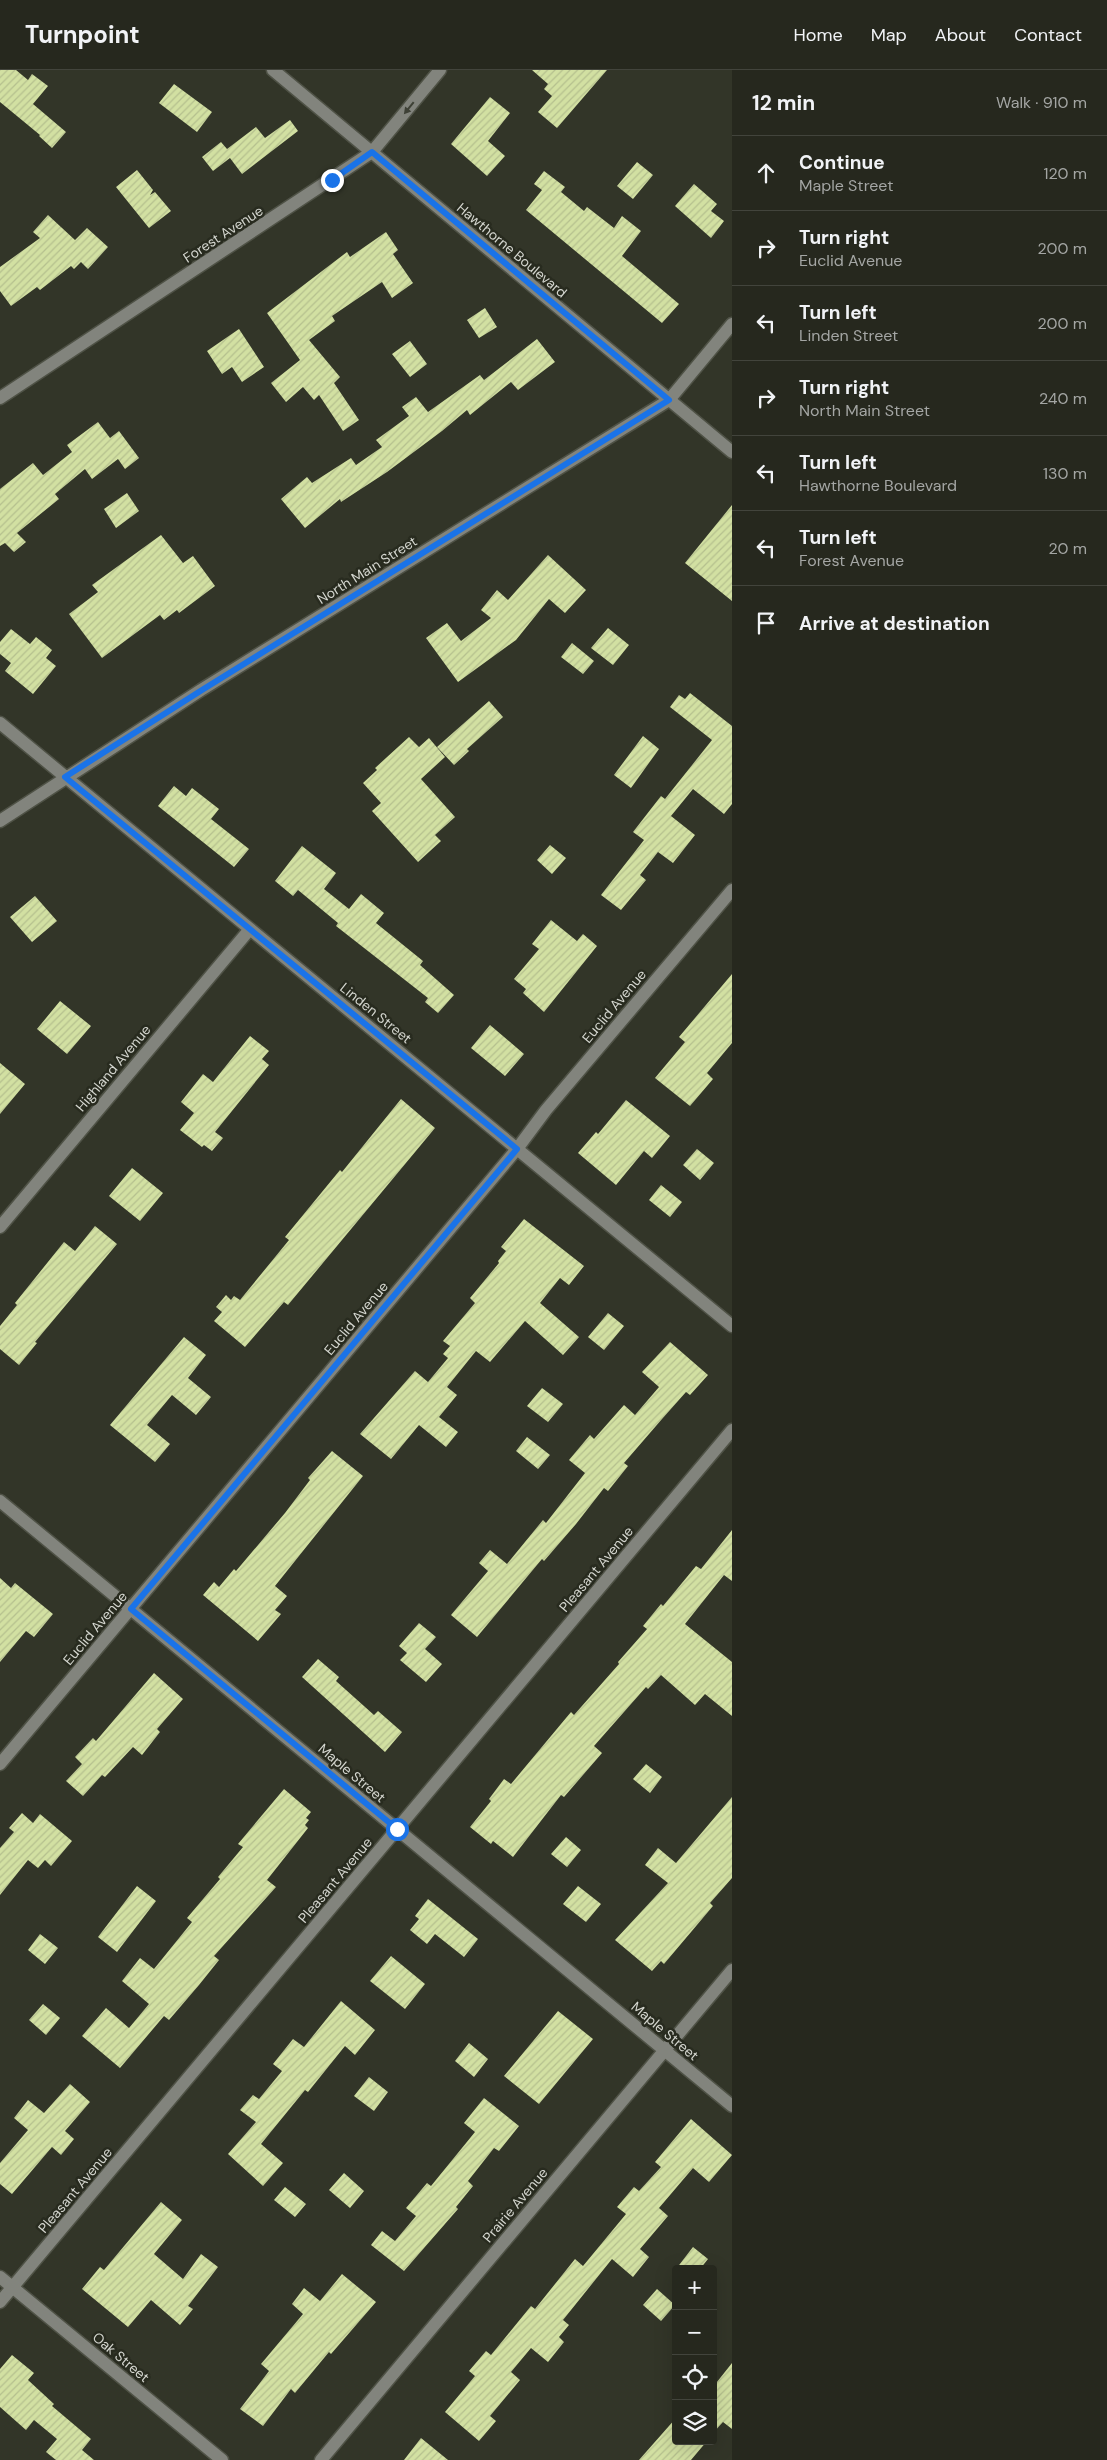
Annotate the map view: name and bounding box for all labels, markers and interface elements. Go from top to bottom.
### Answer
text: Turnpoint [25,19,140,50]
text: Home [793,23,843,47]
text: Map [871,23,907,47]
text: About [935,23,986,47]
text: Contact [1014,23,1082,47]
text: 12 min [752,89,815,117]
text: Walk · 910 m [996,92,1087,113]
one-way arrow [403,101,414,114]
text: Continue [799,150,885,175]
icon: ahead [752,159,780,187]
text: 120 m [1043,163,1087,184]
route end [321,169,344,192]
text: Maple Street [799,175,893,196]
street label: Hawthorne Boulevard [453,199,571,301]
street label: Forest Avenue [180,201,266,267]
text: Turn right [799,225,889,250]
icon: right [752,234,780,262]
text: 200 m [1038,238,1087,259]
text: Euclid Avenue [799,250,902,271]
text: Turn left [799,300,877,325]
icon: left [752,309,780,337]
text: 200 m [1038,313,1087,334]
text: Linden Street [799,325,898,346]
text: Turn right [799,375,889,400]
icon: right [752,384,780,412]
text: 240 m [1039,388,1087,409]
text: North Main Street [799,400,930,421]
text: Turn left [799,450,877,475]
icon: left [752,459,780,487]
text: 130 m [1043,463,1087,484]
text: Hawthorne Boulevard [799,475,957,496]
text: Turn left [799,525,877,550]
street label: North Main Street [314,532,420,608]
icon: left [752,534,780,562]
text: 20 m [1048,538,1087,559]
text: Forest Avenue [799,550,904,571]
icon: arrive [752,609,780,637]
text: Arrive at destination [799,611,990,636]
street label: Euclid Avenue [578,966,650,1046]
street label: Linden Street [337,979,415,1047]
street label: Highland Avenue [72,1021,155,1115]
street label: Euclid Avenue [320,1278,392,1358]
street label: Pleasant Avenue [555,1522,637,1615]
street label: Euclid Avenue [59,1588,131,1668]
street label: Maple Street [315,1740,389,1806]
route start [386,1818,409,1841]
street label: Pleasant Avenue [294,1833,376,1926]
street label: Maple Street [628,1998,702,2064]
street label: Pleasant Avenue [34,2143,116,2236]
street label: Prairie Avenue [479,2164,552,2246]
map controls [672,2265,717,2445]
button: + [672,2265,717,2310]
button: − [672,2310,717,2355]
street label: Oak Street [89,2328,153,2386]
button: locate [672,2355,717,2400]
button: layers [672,2400,717,2445]

